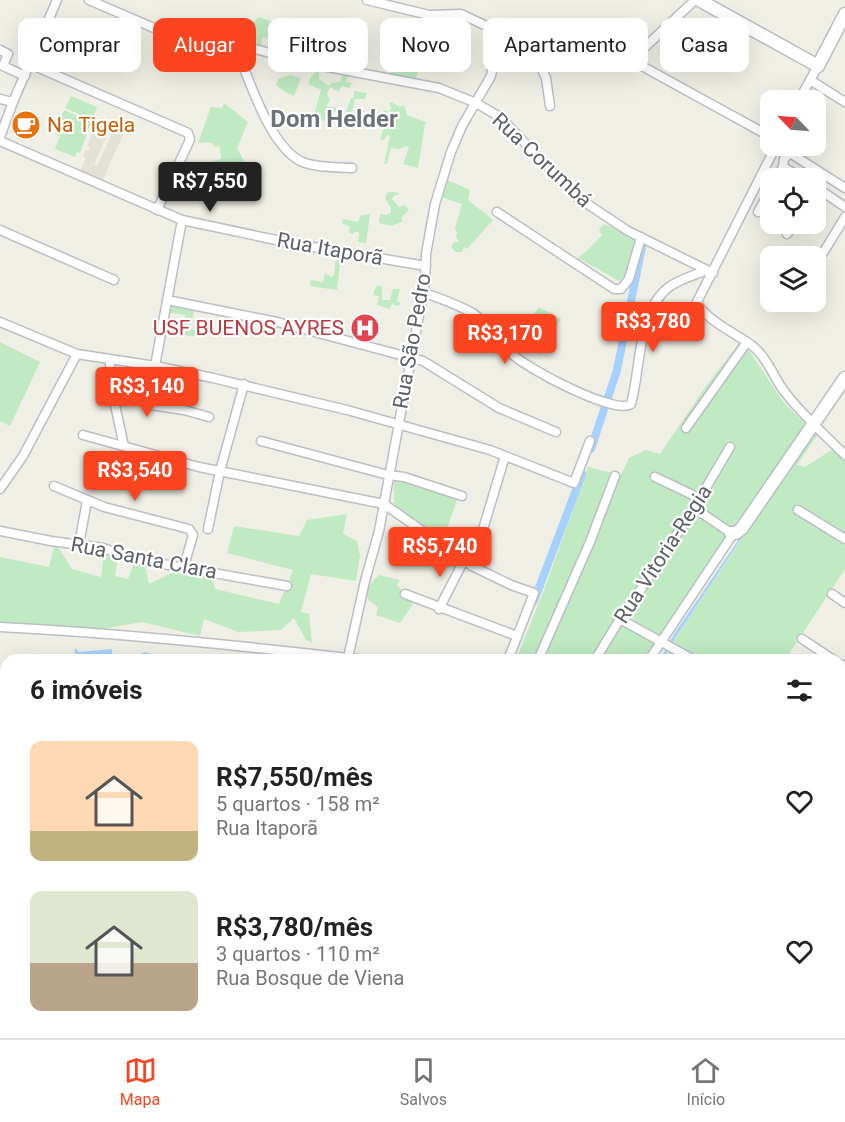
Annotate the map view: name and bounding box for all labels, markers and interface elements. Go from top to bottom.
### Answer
chip: Comprar [18,18,141,72]
chip: Alugar [153,18,256,72]
chip: Filtros [268,18,368,72]
chip: Novo [380,18,471,72]
chip: Apartamento [483,18,648,72]
chip: Casa [660,18,749,72]
north arrow [760,90,826,156]
map controls [760,90,826,312]
district label: Dom Helder [270,105,398,133]
street label: Rua Corumbá [487,108,597,212]
cafe icon: Na Tigela [10,109,42,141]
place label: Na Tigela [47,113,135,137]
pin: R$7,550 [155,162,265,213]
button: locate [760,168,826,234]
text: R$7,550 [172,169,248,193]
street label: Rua Itaporã [275,228,385,270]
button: layers [760,246,826,312]
street label: Rua São Pedro [388,271,436,411]
pin: R$3,780 [598,302,708,353]
text: R$3,780 [615,309,691,333]
hospital icon: USF BUENOS AYRES [349,312,381,344]
pin: R$3,170 [450,314,560,365]
place label: USF BUENOS AYRES [153,316,344,340]
text: R$3,170 [467,321,543,345]
pin: R$3,140 [92,367,202,418]
text: R$3,140 [109,374,185,398]
pin: R$3,540 [80,451,190,502]
text: R$3,540 [97,458,173,482]
street label: Rua Vitoria-Regia [609,480,717,628]
pin: R$5,740 [385,527,495,578]
street label: Rua Santa Clara [69,532,219,584]
text: R$5,740 [402,534,478,558]
icon: filters [783,674,816,707]
text: 6 imóveis [30,675,143,705]
text: R$7,550/mês [216,762,373,792]
icon: home [78,765,150,837]
icon: heart [783,785,816,818]
text: 5 quartos · 158 m² [216,792,380,816]
text: Rua Itaporã [216,816,318,840]
text: R$3,780/mês [216,912,373,942]
icon: home [78,915,150,987]
icon: heart [783,935,816,968]
text: 3 quartos · 110 m² [216,942,380,966]
text: Rua Bosque de Viena [216,966,404,990]
tab: Mapa [120,1054,160,1109]
tab: Salvos [400,1054,447,1109]
tab: Início [687,1054,725,1109]

